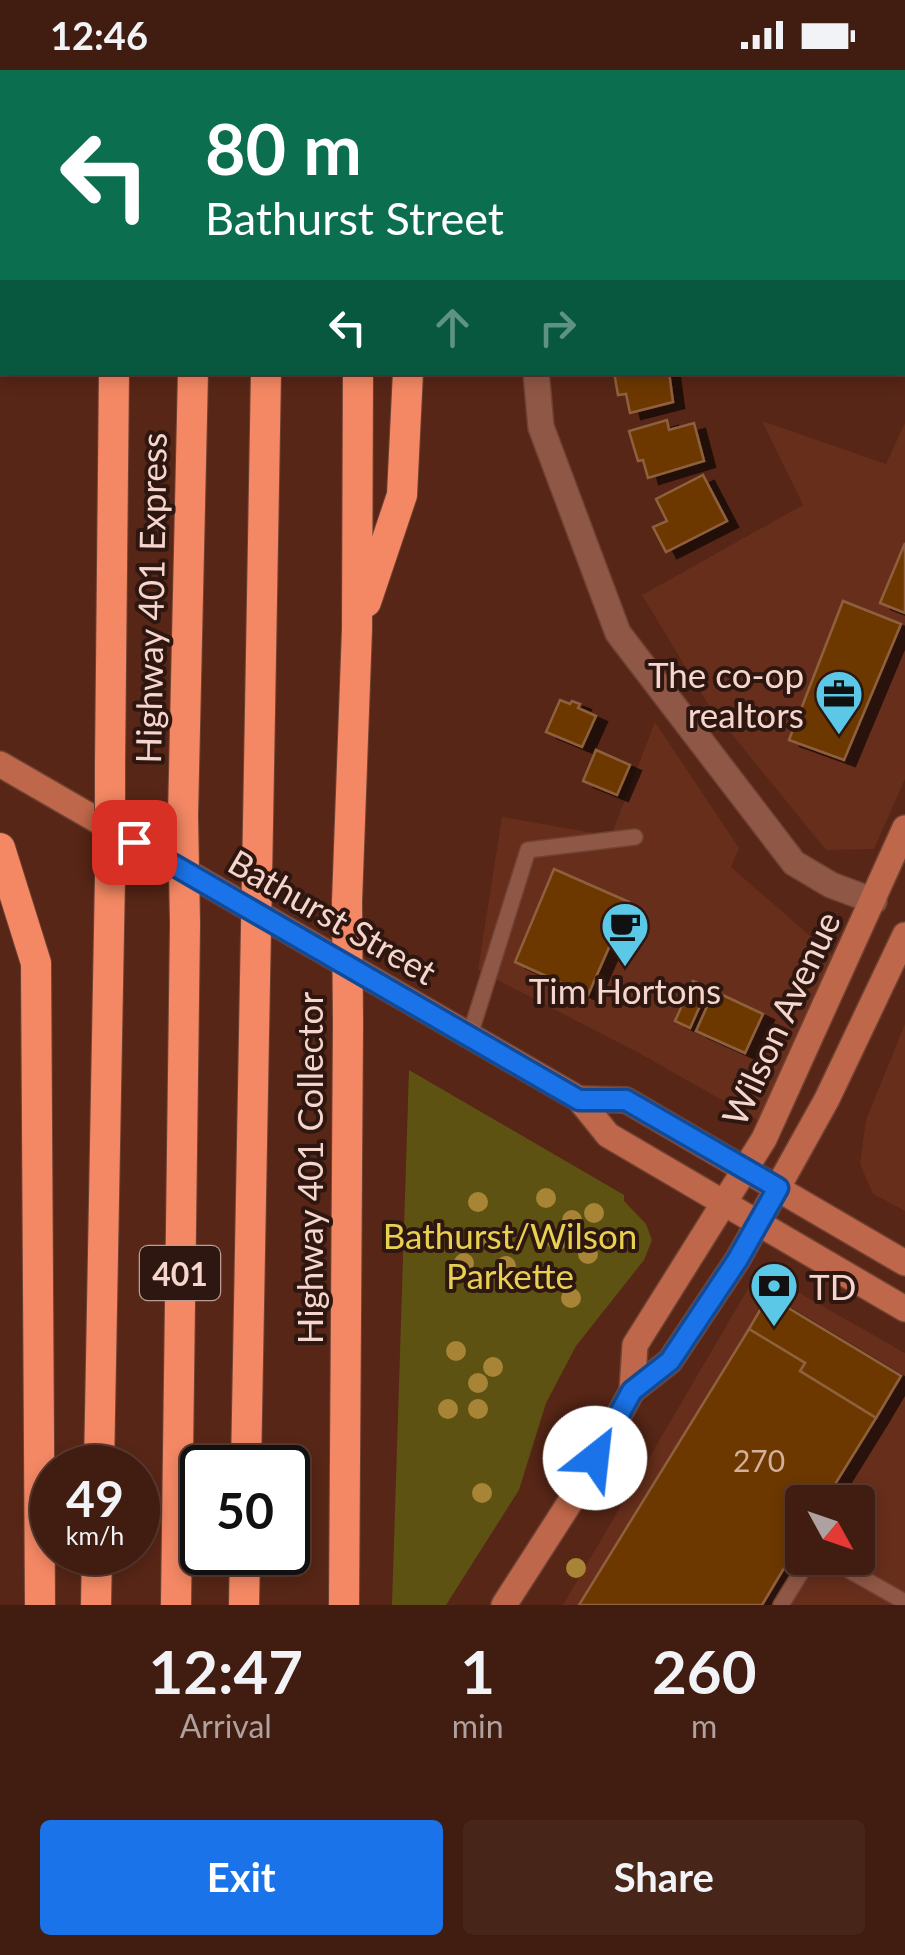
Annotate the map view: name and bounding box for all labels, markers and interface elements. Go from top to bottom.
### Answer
text: 12:46 [50,12,148,58]
text: 80 m [205,106,362,190]
icon: left [40,110,170,240]
text: Bathurst Street [205,191,504,245]
icon: left [320,300,375,355]
icon: ahead [425,300,480,355]
icon: right [530,300,585,355]
street label: Highway 401 Express [126,432,174,764]
place label: The co-op realtors [648,653,804,735]
office icon: The co-op realtors [813,668,865,736]
pin [92,800,177,885]
icon: arrive [107,815,162,870]
street label: Bathurst Street [222,840,445,993]
cafe icon: Tim Hortons [599,900,651,968]
street label: Wilson Avenue [712,904,848,1132]
place label: Tim Hortons [529,969,721,1011]
street label: Highway 401 Collector [288,992,330,1344]
park label: Bathurst/Wilson Parkette [383,1214,637,1296]
road number: 401 [140,1246,220,1300]
bank icon: TD [748,1260,800,1328]
place label: TD [809,1265,856,1307]
position arrow [543,1406,647,1510]
house number: 270 [733,1442,785,1478]
speed limit sign: 50 [180,1445,310,1575]
text: 49 [66,1468,124,1528]
north arrow [785,1485,875,1575]
map controls [785,1485,875,1575]
text: km/h [66,1520,124,1550]
text: 12:47 [149,1635,303,1707]
text: 1 [460,1635,495,1707]
text: 260 [652,1635,756,1707]
text: Arrival [180,1706,272,1745]
text: min [452,1706,504,1745]
text: m [691,1706,717,1745]
button: Exit [40,1820,443,1935]
button: Share [463,1820,865,1935]

